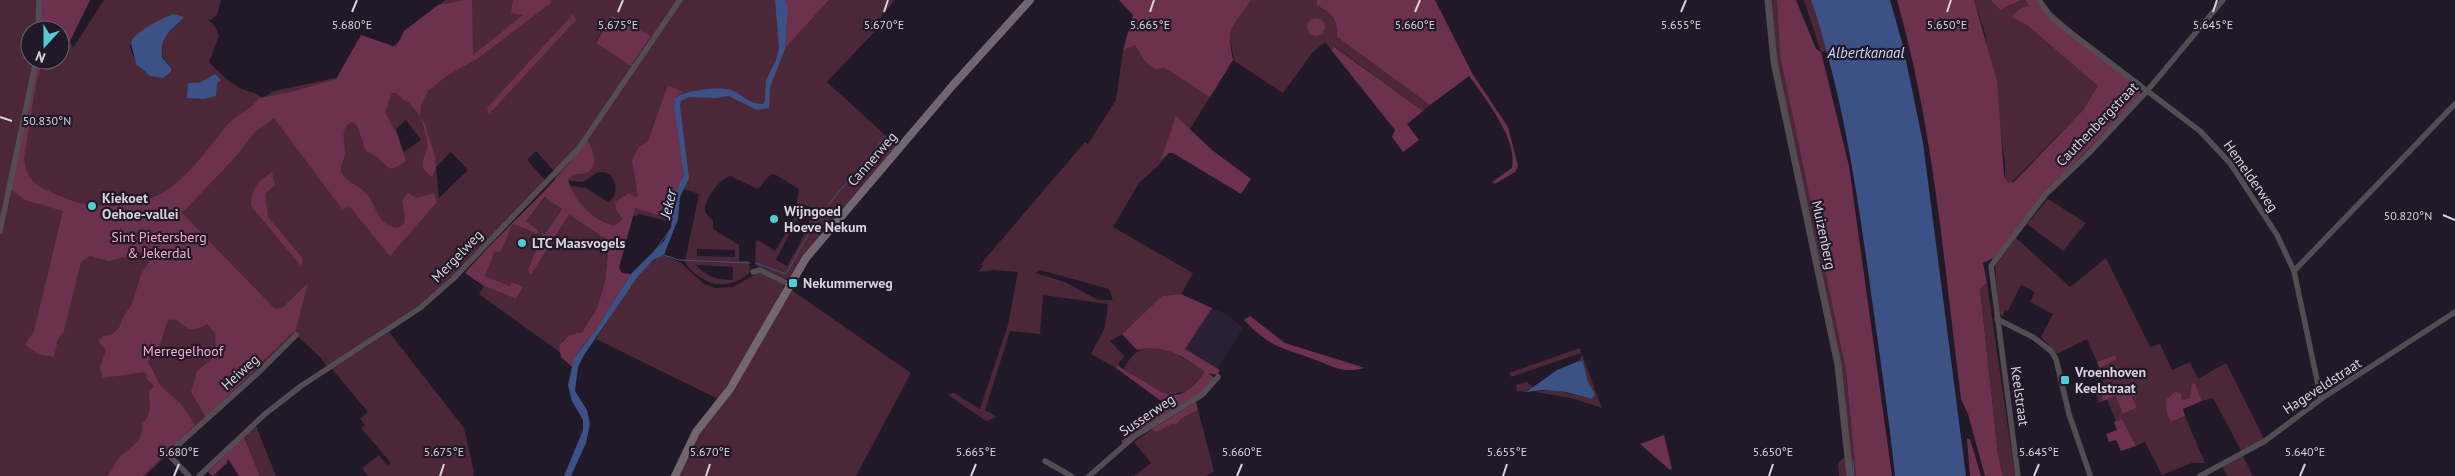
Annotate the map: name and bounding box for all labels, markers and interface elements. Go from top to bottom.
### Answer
text: 5.680°E [332,17,372,32]
text: 5.675°E [598,17,638,32]
text: 5.670°E [864,17,904,32]
text: 5.665°E [1130,17,1170,32]
text: 5.660°E [1395,17,1435,32]
text: 5.655°E [1661,17,1701,32]
text: 5.650°E [1927,17,1967,32]
text: 5.645°E [2193,17,2233,32]
north arrow [20,20,70,70]
water label: Albertkanaal [1827,43,1904,62]
text: N [33,47,48,67]
street label: Cauthenbergstraat [2052,78,2142,170]
text: 50.830°N [23,113,71,128]
street label: Cannerweg [843,128,901,190]
street label: Hemelderweg [2220,137,2282,215]
water label: Jeker [655,187,681,221]
place label: Kiekoet Oehoe-vallei [102,189,179,223]
street label: Muizenberg [1808,199,1840,271]
marker: Kiekoet Oehoe-vallei [86,200,98,212]
place label: Wijngoed Hoeve Nekum [784,202,867,236]
text: 50.820°N [2384,208,2432,223]
marker: Wijngoed Hoeve Nekum [768,213,780,225]
street label: Mergelweg [428,226,486,286]
park label: Sint Pietersberg & Jekerdal [111,228,207,262]
place label: LTC Maasvogels [532,234,625,252]
marker: LTC Maasvogels [516,237,528,249]
place label: Nekummerweg [803,274,893,292]
marker: Nekummerweg [787,277,799,289]
park label: Merregelhoof [143,342,224,360]
street label: Heiweg [217,350,263,394]
street label: Hageveldstraat [2279,354,2365,418]
place label: Vroenhoven Keelstraat [2074,363,2146,397]
street label: Keelstraat [2007,365,2033,427]
marker: Vroenhoven Keelstraat [2059,374,2071,386]
street label: Susserweg [1116,390,1178,440]
text: 5.680°E [159,444,199,459]
text: 5.675°E [424,444,464,459]
text: 5.670°E [690,444,730,459]
text: 5.665°E [956,444,996,459]
text: 5.660°E [1222,444,1262,459]
text: 5.655°E [1487,444,1527,459]
text: 5.650°E [1753,444,1793,459]
text: 5.645°E [2019,444,2059,459]
text: 5.640°E [2285,444,2325,459]

